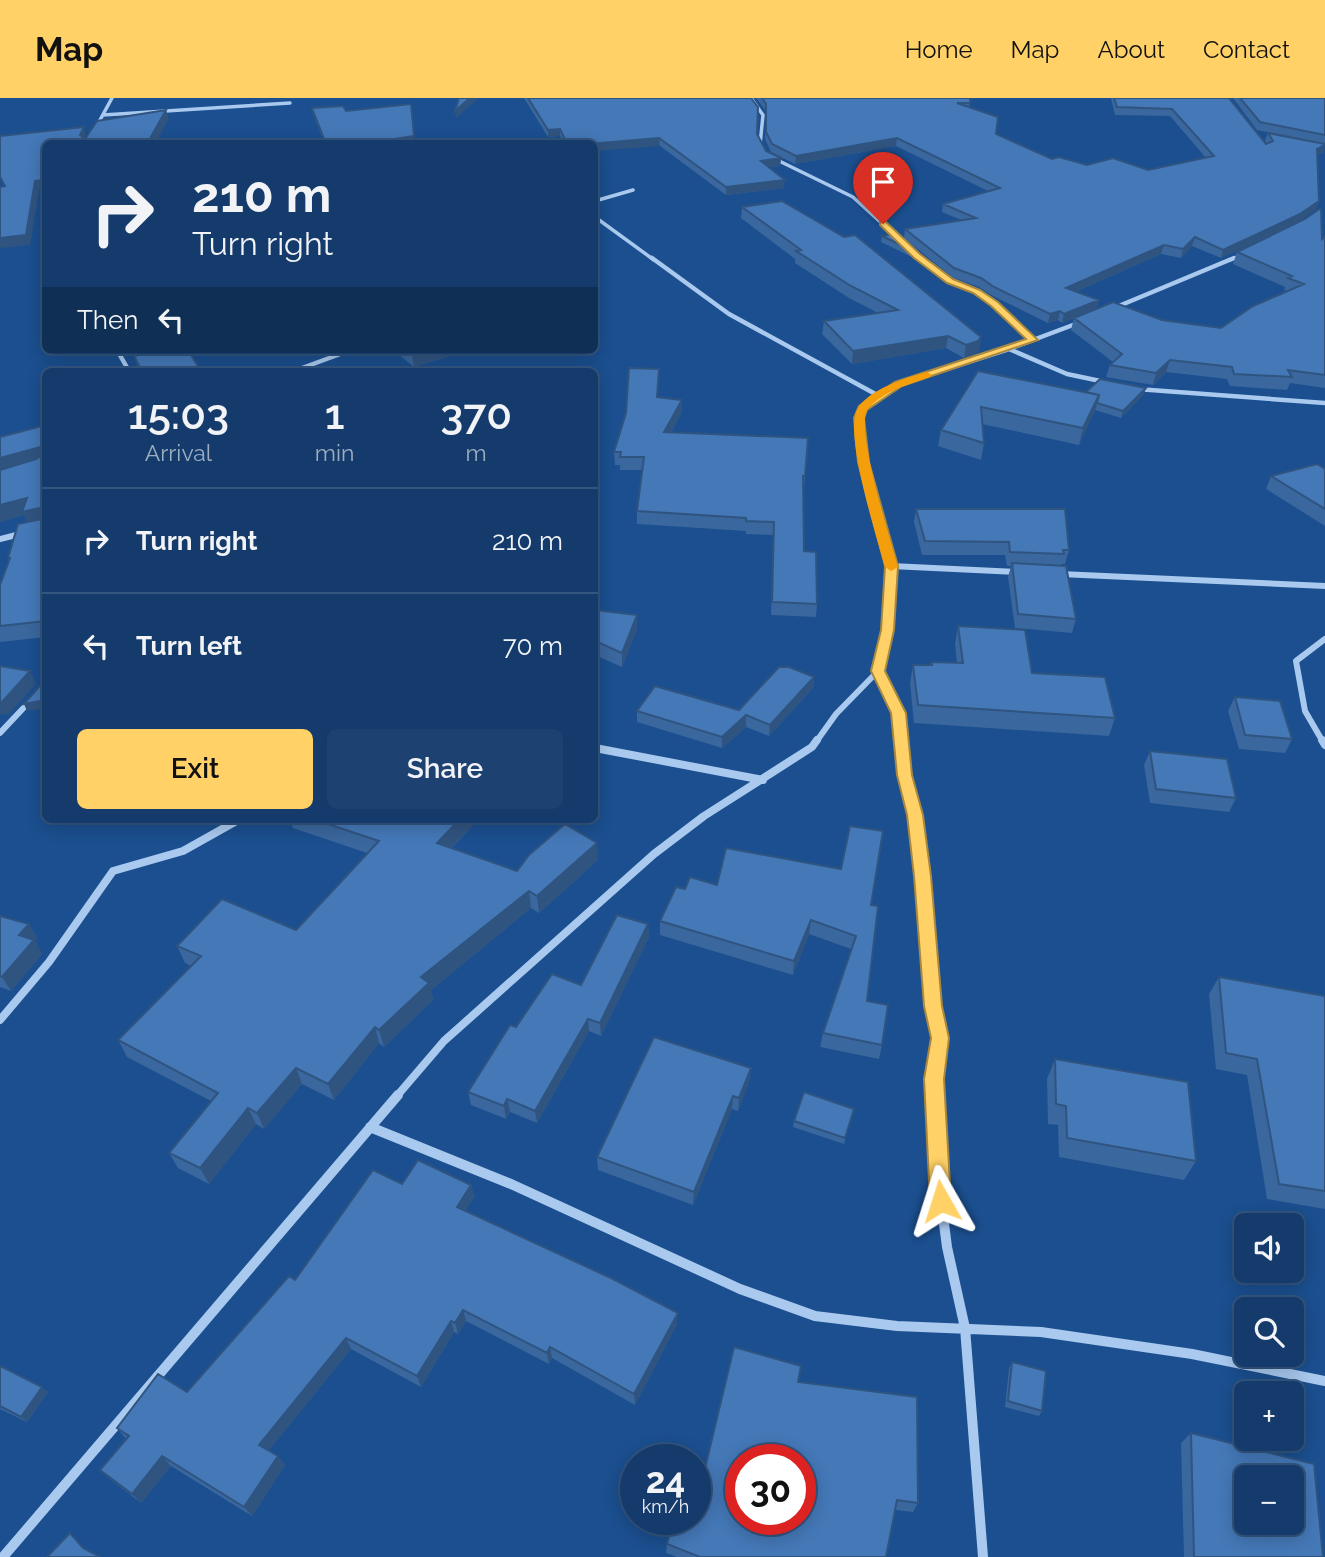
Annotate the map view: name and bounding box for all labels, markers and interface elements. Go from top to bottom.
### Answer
text: Map [35,30,103,69]
text: Home [905,35,973,64]
text: Map [1011,35,1059,64]
text: About [1097,35,1165,64]
text: Contact [1203,35,1290,64]
pin [853,152,913,224]
icon: arrive [864,163,902,201]
text: 210 m [192,166,331,223]
icon: right [77,168,168,259]
text: Turn right [192,225,333,262]
icon: left [152,301,190,339]
text: Then [77,305,138,335]
text: 15:03 [128,390,229,439]
text: 1 [325,390,345,439]
text: 370 [440,390,512,439]
text: Arrival [145,439,212,466]
text: min [315,439,354,466]
text: m [466,439,487,466]
icon: right [77,522,115,560]
text: Turn right [136,526,257,556]
text: 210 m [492,526,563,556]
icon: left [77,627,115,665]
text: Turn left [136,631,242,661]
text: 70 m [503,631,563,661]
button: Exit [77,729,313,809]
button: Share [327,729,563,809]
position arrow [904,1164,978,1238]
map controls [1234,1213,1304,1535]
button: sound [1234,1213,1304,1283]
button: search [1234,1297,1304,1367]
button: + [1234,1381,1304,1451]
speed limit sign: 30 [725,1444,816,1535]
text: 24 [646,1460,685,1501]
button: − [1234,1465,1304,1535]
text: km/h [642,1496,689,1517]

